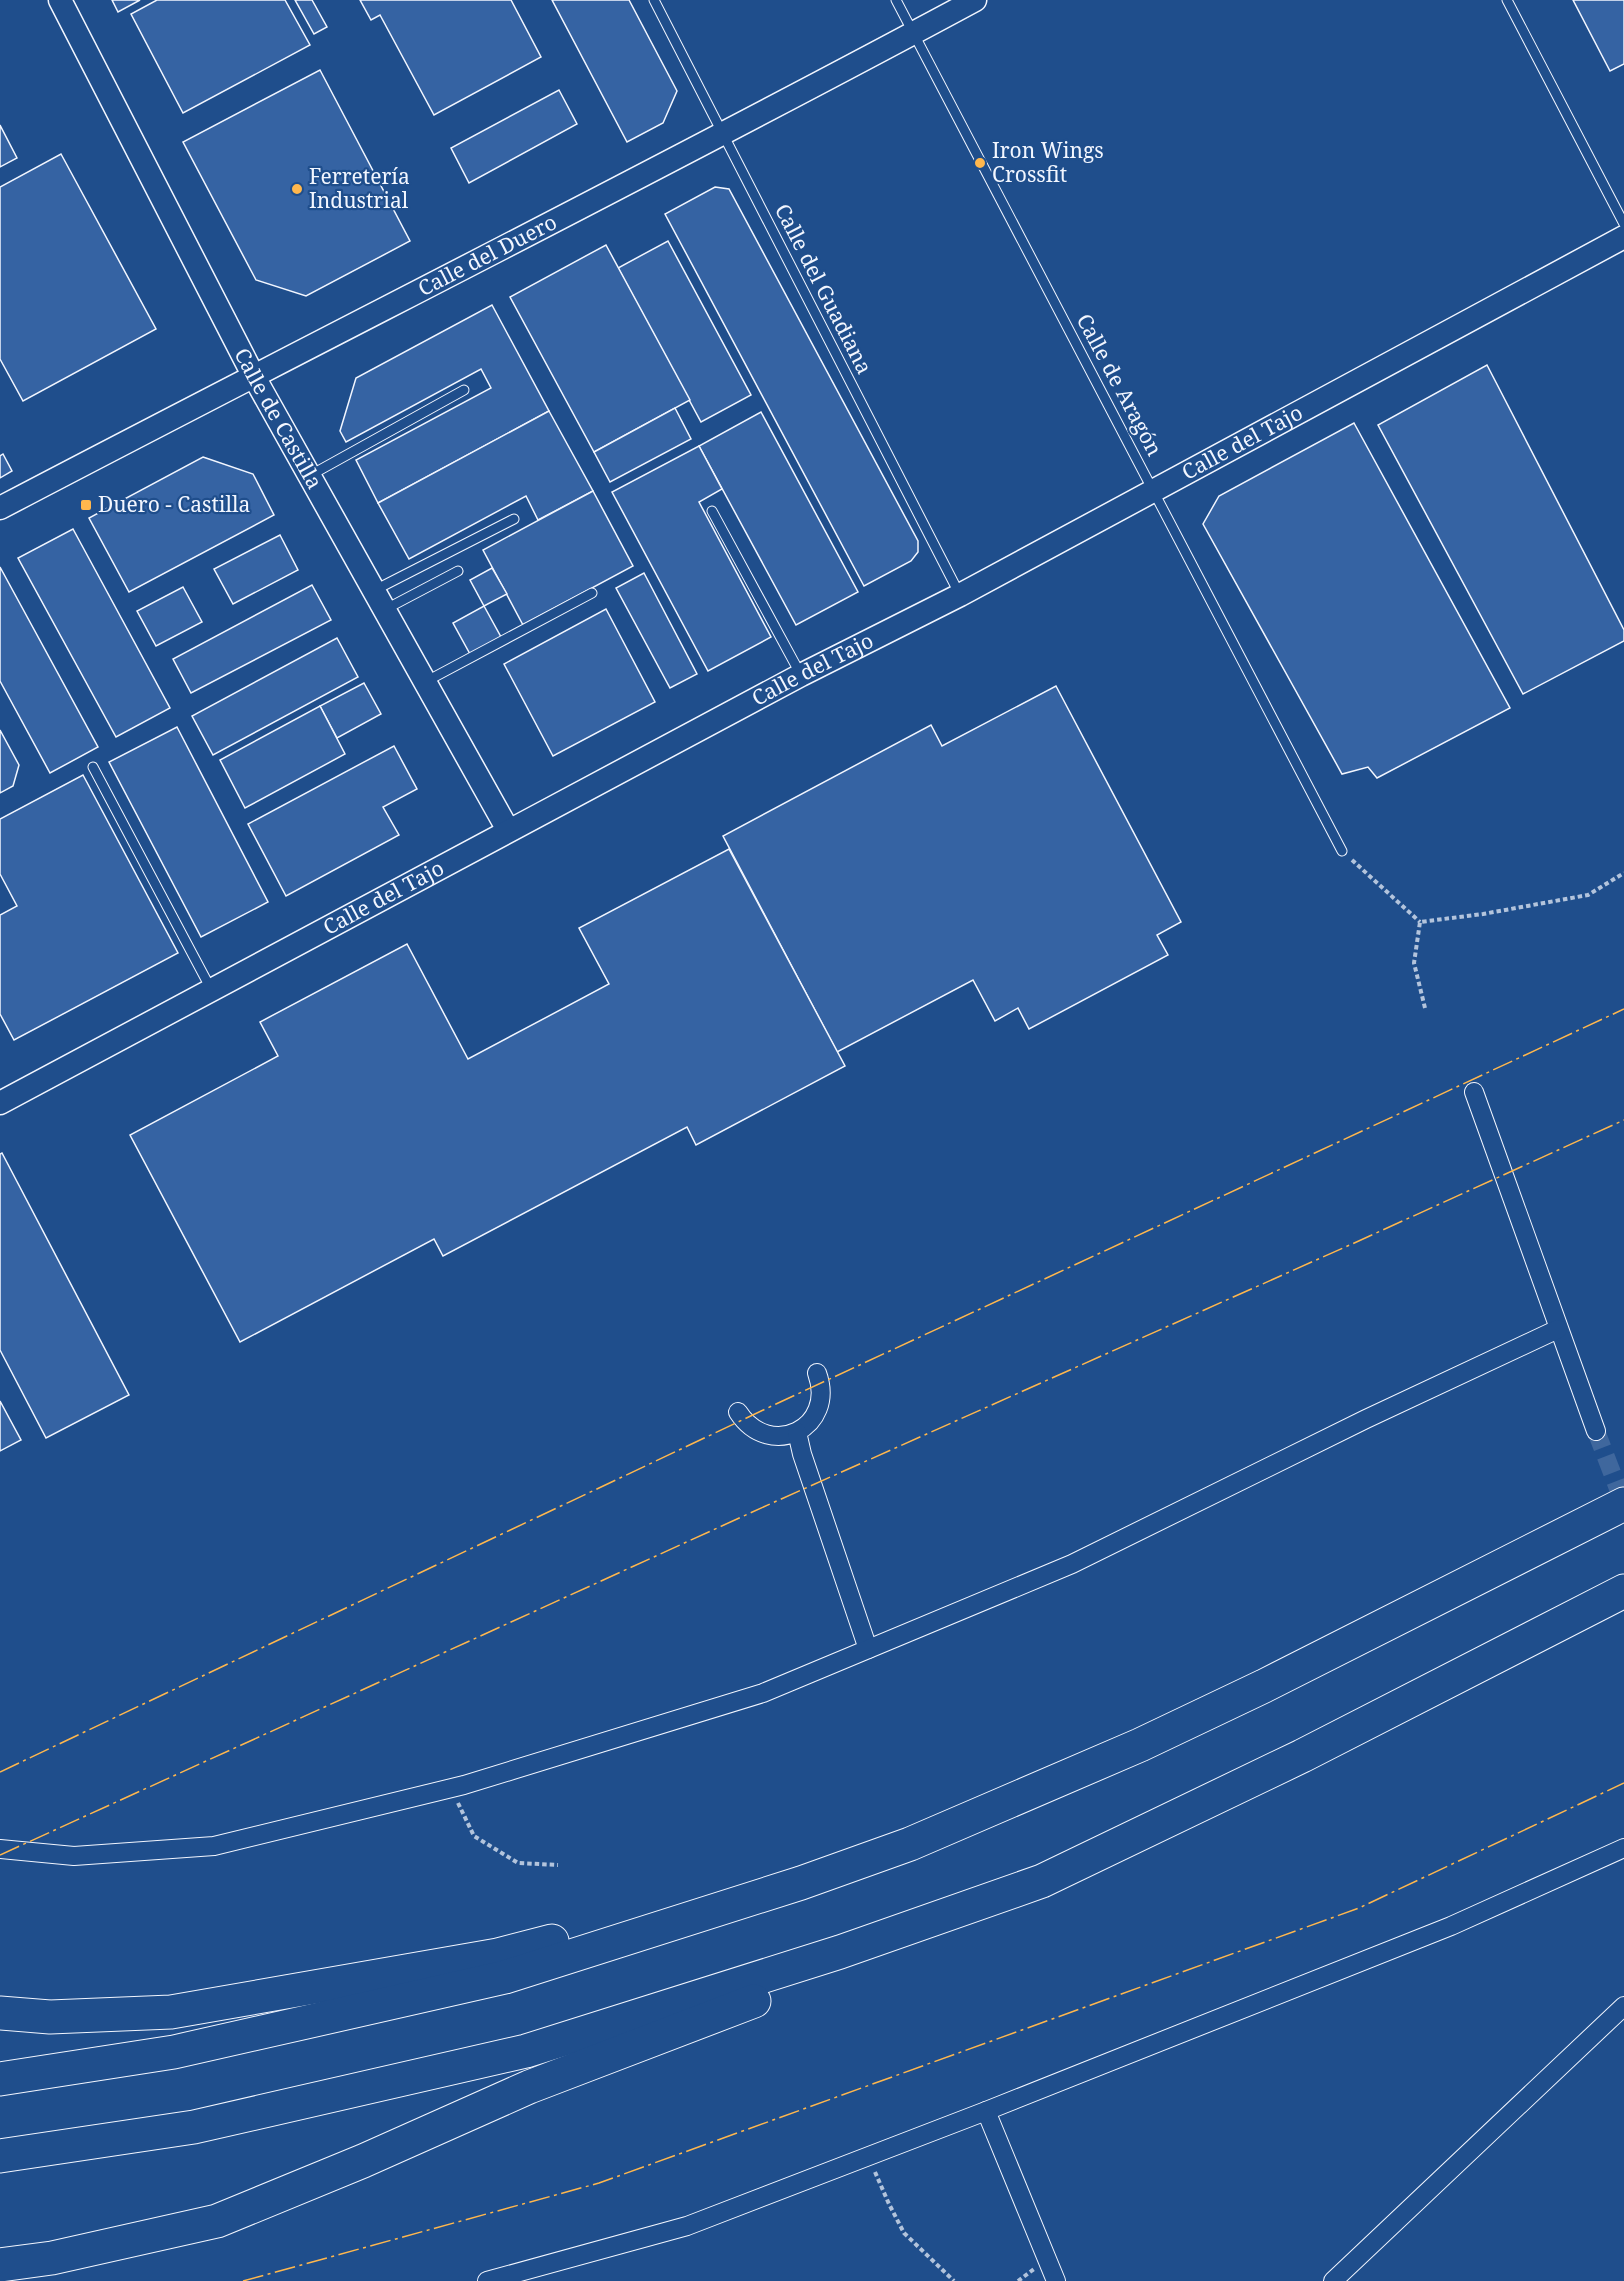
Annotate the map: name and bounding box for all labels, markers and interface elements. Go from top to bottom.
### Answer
place label: Iron Wings Crossfit [992,136,1104,188]
marker: Iron Wings Crossfit [973,156,987,170]
place label: Ferretería Industrial [309,162,410,214]
marker: Ferretería Industrial [290,182,304,196]
street label: Calle del Guadiana [769,199,879,378]
street label: Calle del Duero [413,207,561,302]
street label: Calle de Aragón [1071,309,1169,460]
street label: Calle de Castilla [228,343,329,494]
street label: Calle del Tajo [1177,398,1307,486]
place label: Duero - Castilla [98,490,250,518]
marker: Duero - Castilla [79,498,93,512]
street label: Calle del Tajo [747,626,878,712]
street label: Calle del Tajo [318,853,449,941]

